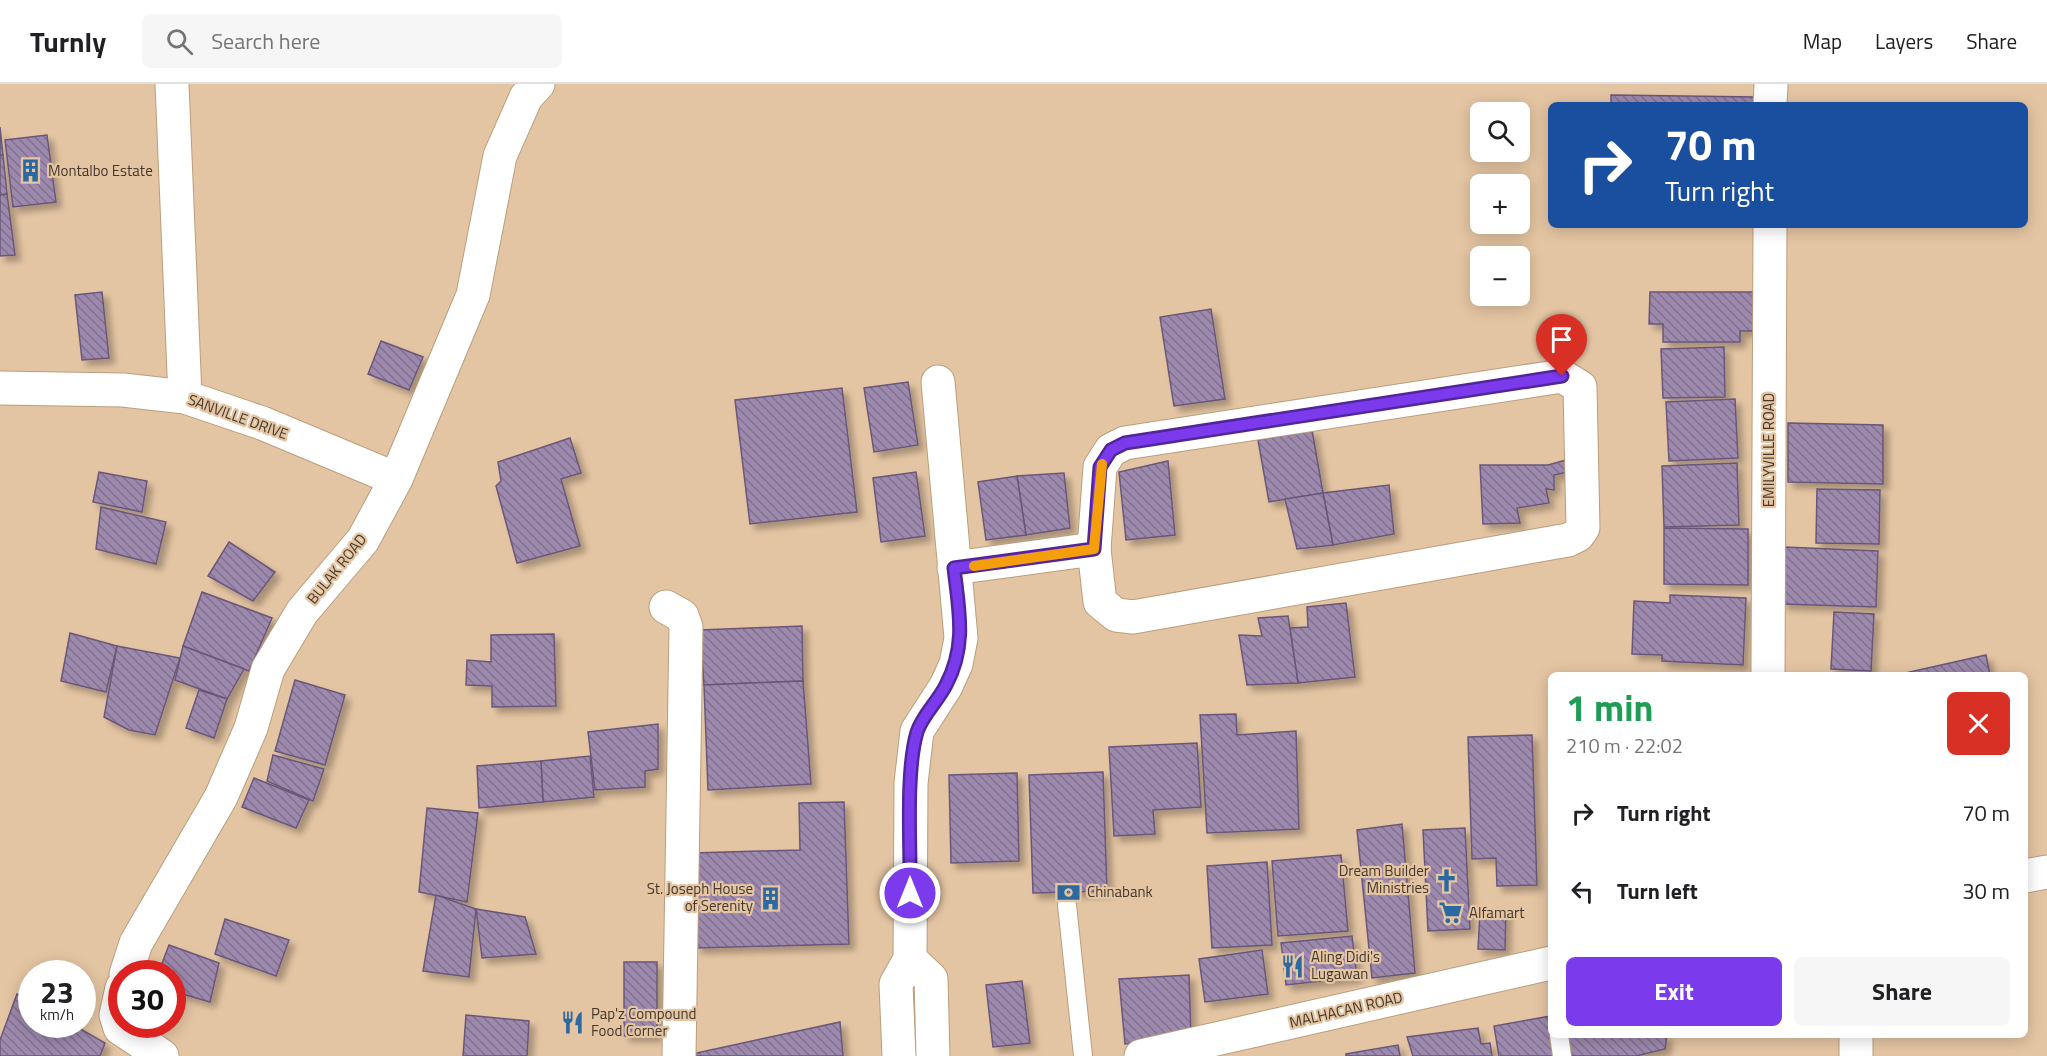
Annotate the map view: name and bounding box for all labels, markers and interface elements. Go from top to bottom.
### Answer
search box [142,14,562,68]
text: Turnly [30,20,106,63]
text: Search here [211,24,320,58]
icon: search [163,25,196,58]
text: Map [1803,25,1842,57]
text: Layers [1875,25,1933,57]
text: Share [1966,25,2017,57]
map controls [1470,102,1530,306]
button: search [1470,102,1530,162]
text: 70 m [1665,112,1757,176]
icon: right [1566,126,1644,204]
building icon: Montalbo Estate [17,158,43,184]
place label: Montalbo Estate [48,159,153,182]
text: Turn right [1665,170,1774,211]
button: + [1470,174,1530,234]
button: − [1470,246,1530,306]
pin [1536,314,1587,376]
icon: arrive [1545,323,1578,356]
street label: SANVILLE DRIVE [185,388,291,445]
street label: EMILYVILLE ROAD [1757,393,1780,507]
street label: BULAK ROAD [301,529,372,609]
text: 1 min [1566,680,1653,735]
button: close [1947,692,2010,755]
text: 210 m · 22:02 [1566,730,1683,761]
text: Turn right [1617,796,1711,830]
text: 70 m [1962,796,2010,830]
icon: right [1566,797,1599,830]
place label: Dream Builder Ministries [1339,859,1429,899]
position arrow [878,861,942,925]
church icon: Dream Builder Ministries [1434,867,1460,893]
text: Turn left [1617,874,1698,908]
text: 30 m [1962,874,2010,908]
icon: left [1566,875,1599,908]
place label: St. Joseph House of Serenity [647,877,753,917]
bank icon: Chinabank [1056,879,1082,905]
place label: Chinabank [1087,880,1153,903]
building icon: St. Joseph House of Serenity [758,885,784,911]
supermarket icon: Alfamart [1438,900,1464,926]
place label: Alfamart [1469,901,1525,924]
place label: Aling Didi's Lugawan [1311,945,1380,985]
restaurant icon: Aling Didi's Lugawan [1280,953,1306,979]
button: Exit [1566,957,1782,1026]
button: Share [1794,957,2010,1026]
speed limit sign: 30 [108,960,186,1038]
text: 23 [40,969,74,1015]
street label: MALHACAN ROAD [1287,985,1405,1034]
place label: Pap'z Compound Food Corner [591,1002,697,1042]
text: km/h [40,1003,74,1026]
restaurant icon: Pap'z Compound Food Corner [560,1010,586,1036]

